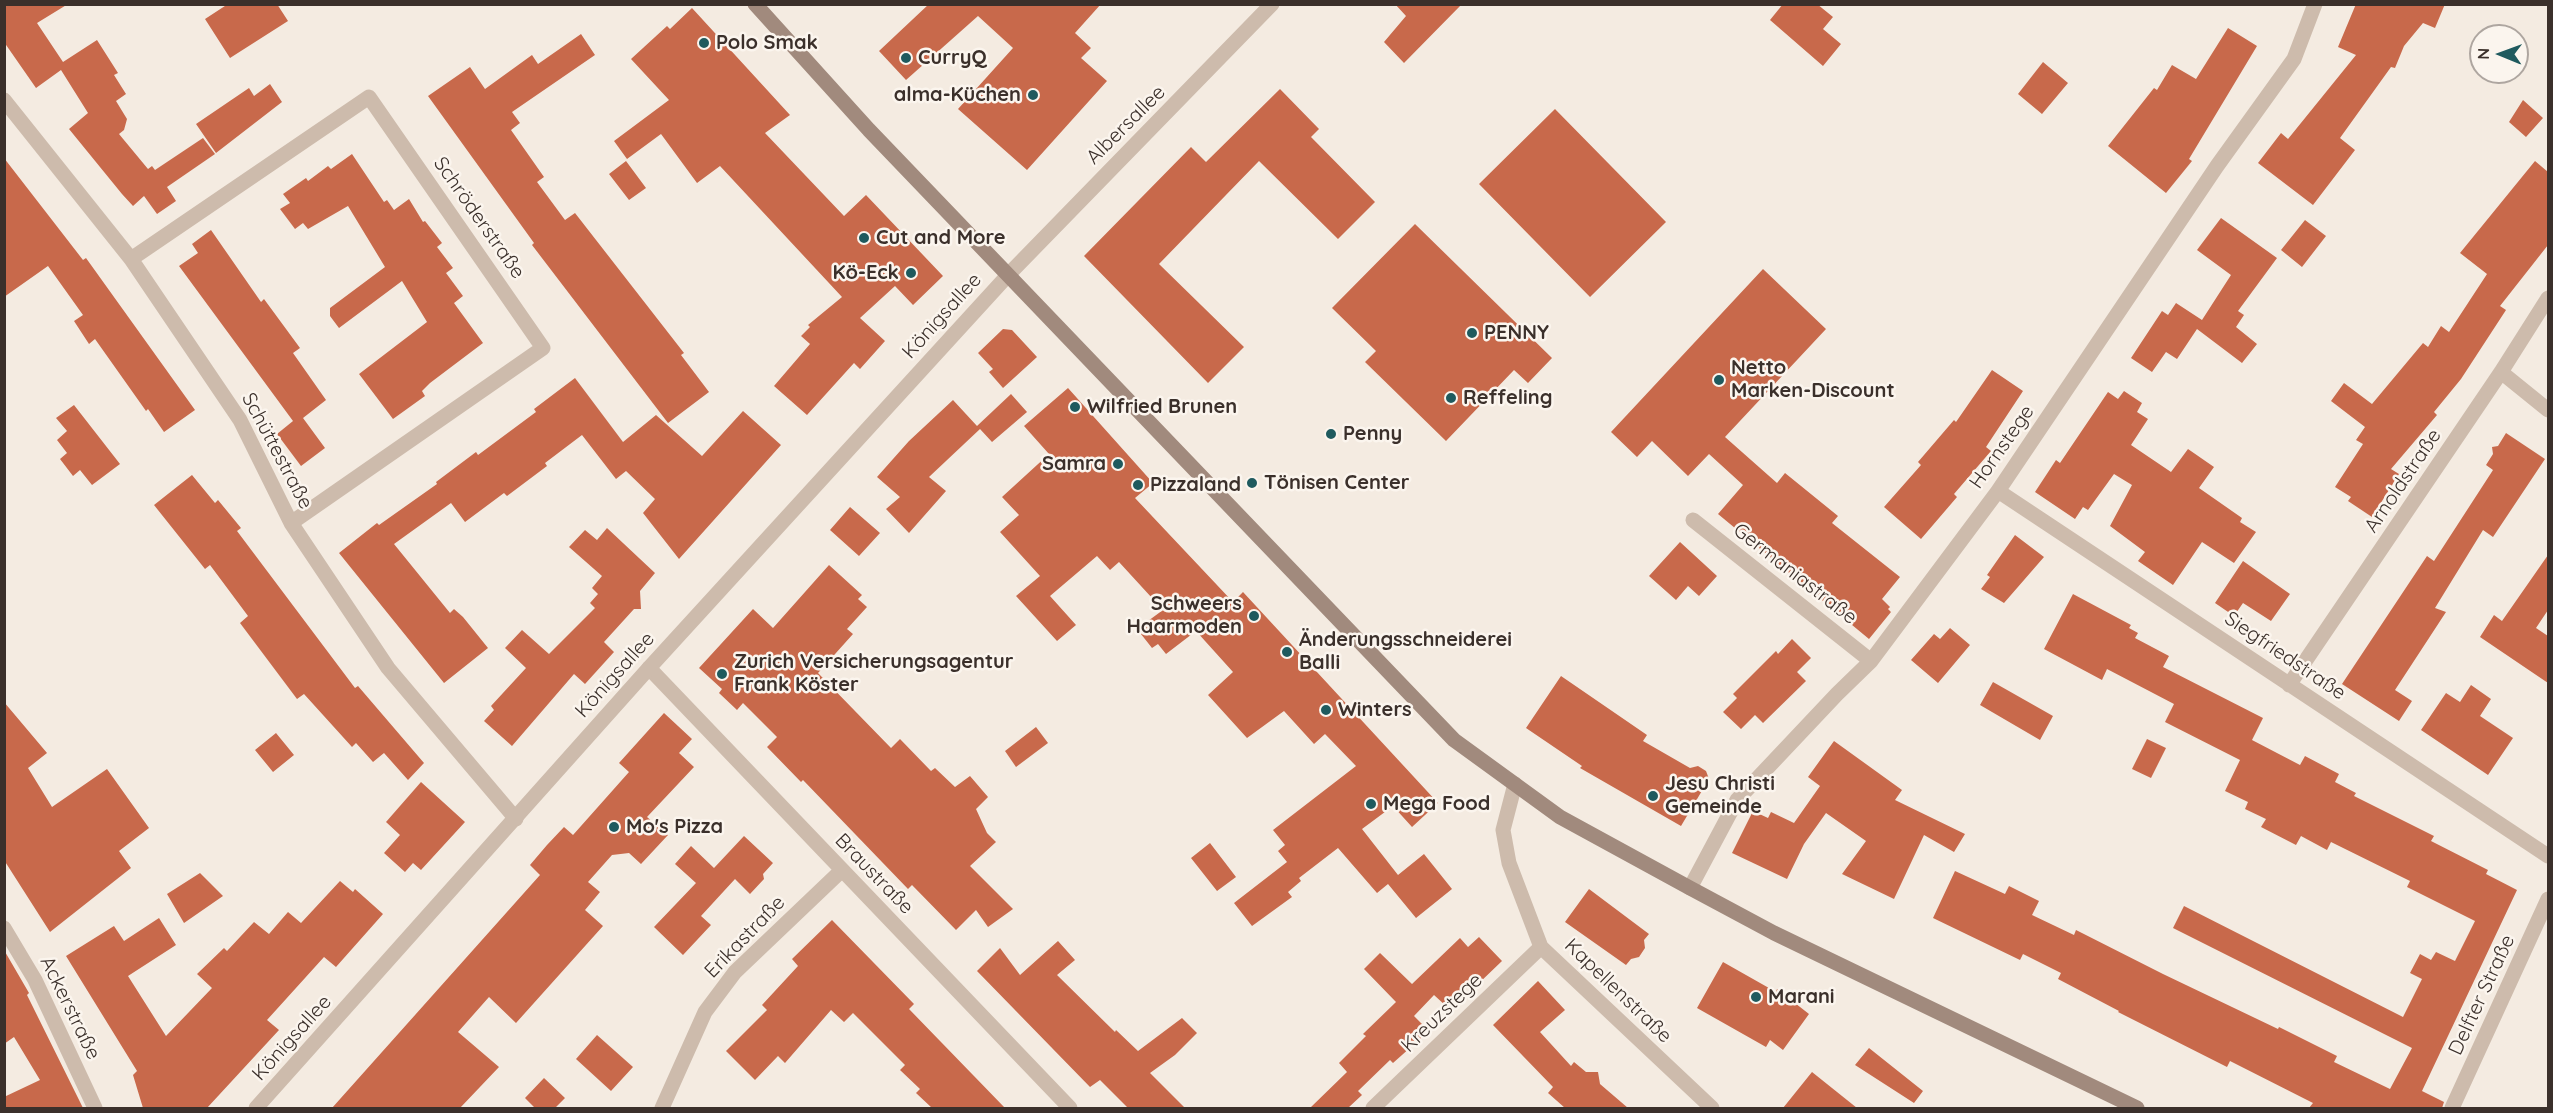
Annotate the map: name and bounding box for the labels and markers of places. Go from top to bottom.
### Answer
place label: Polo Smak [716,31,818,55]
marker: Polo Smak [697,36,711,50]
place label: CurryQ [918,46,986,70]
marker: CurryQ [899,51,913,65]
place label: alma-Küchen [894,83,1021,107]
marker: alma-Küchen [1026,88,1040,102]
place label: Cut and More [876,226,1006,250]
marker: Cut and More [857,231,871,245]
place label: Kö-Eck [832,261,899,285]
marker: Kö-Eck [904,266,918,280]
place label: PENNY [1484,321,1549,345]
marker: PENNY [1465,326,1479,340]
place label: Netto Marken-Discount [1731,356,1895,403]
marker: Netto Marken-Discount [1712,373,1726,387]
place label: Reffeling [1463,386,1553,410]
marker: Reffeling [1444,391,1458,405]
place label: Wilfried Brunen [1087,395,1237,419]
marker: Wilfried Brunen [1068,400,1082,414]
place label: Penny [1343,422,1402,446]
marker: Penny [1324,427,1338,441]
place label: Samra [1042,452,1106,476]
marker: Samra [1111,457,1125,471]
place label: Tönisen Center [1264,471,1409,495]
place label: Pizzaland [1150,473,1241,497]
marker: Tönisen Center [1245,476,1259,490]
marker: Pizzaland [1131,478,1145,492]
place label: Schweers Haarmoden [1126,592,1242,639]
marker: Schweers Haarmoden [1247,609,1261,623]
place label: Änderungsschneiderei Balli [1299,628,1512,675]
marker: Änderungsschneiderei Balli [1280,645,1294,659]
place label: Zurich Versicherungsagentur Frank Köster [734,650,1014,697]
marker: Zurich Versicherungsagentur Frank Köster [715,667,729,681]
place label: Winters [1338,698,1412,722]
marker: Winters [1319,703,1333,717]
place label: Jesu Christi Gemeinde [1665,772,1775,819]
marker: Jesu Christi Gemeinde [1646,789,1660,803]
place label: Mega Food [1383,792,1490,816]
marker: Mega Food [1364,797,1378,811]
place label: Mo's Pizza [626,815,723,839]
marker: Mo's Pizza [607,820,621,834]
place label: Marani [1768,985,1835,1009]
marker: Marani [1749,990,1763,1004]

